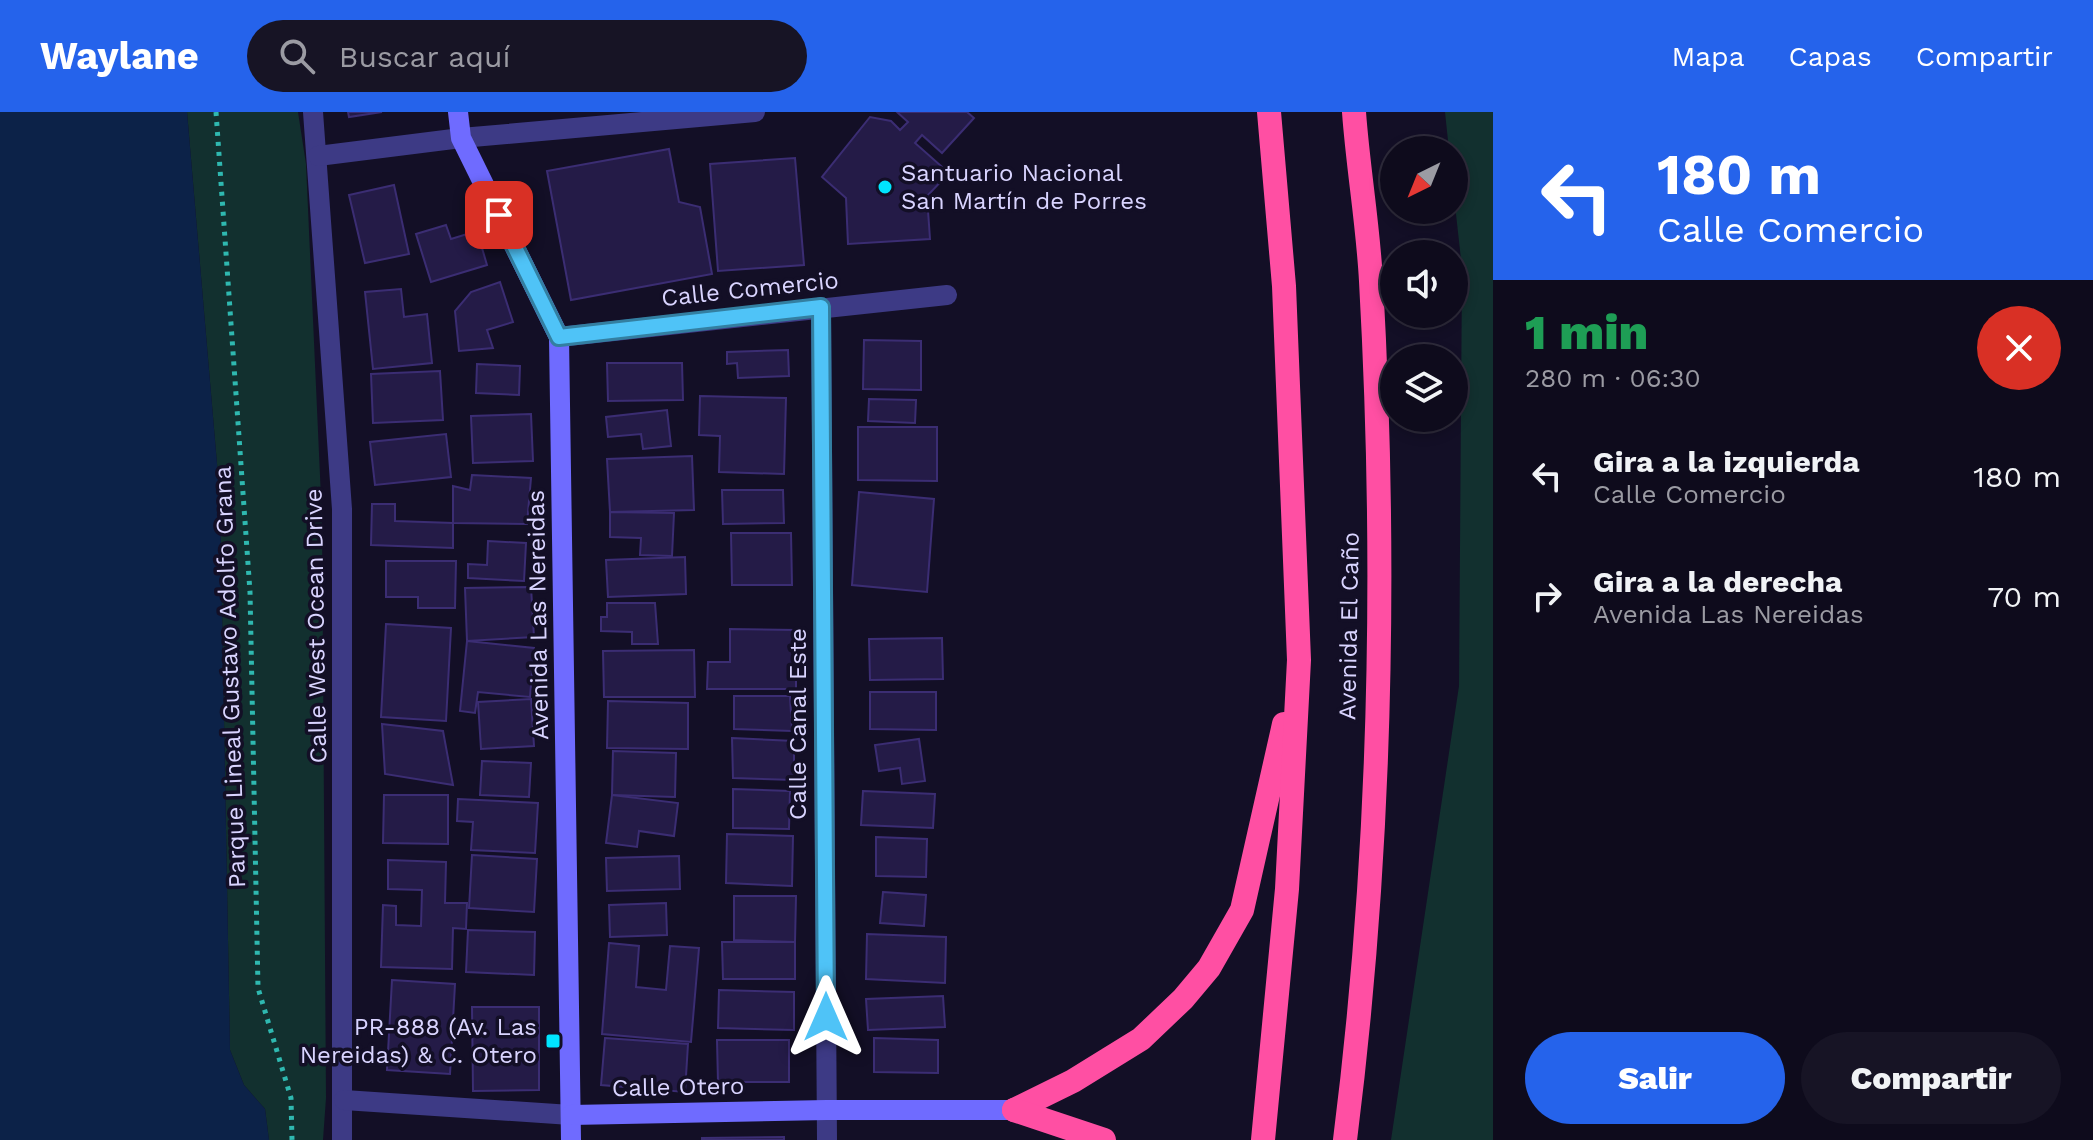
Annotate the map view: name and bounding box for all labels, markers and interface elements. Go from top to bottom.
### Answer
search box [247,20,807,92]
text: Waylane [40,34,199,78]
icon: search [275,34,319,78]
text: Buscar aquí [339,39,511,74]
text: Mapa [1671,40,1744,73]
text: Capas [1788,40,1872,73]
text: Compartir [1916,40,2053,73]
north arrow [1380,136,1468,224]
map controls [1380,136,1468,432]
text: 180 m [1657,142,1821,208]
icon: left [1525,144,1629,248]
place label: Santuario Nacional San Martín de Porres [901,159,1147,215]
marker: Santuario Nacional San Martín de Porres [876,178,894,196]
pin [465,181,533,249]
icon: arrive [477,193,521,237]
text: Calle Comercio [1657,209,1924,251]
button: sound [1380,240,1468,328]
street label: Calle Comercio [660,266,840,312]
text: 1 min [1525,304,1648,361]
button: close [1977,306,2061,390]
button: layers [1380,344,1468,432]
text: 280 m · 06:30 [1525,363,1701,393]
text: Gira a la izquierda [1593,444,1860,479]
icon: left [1525,454,1569,498]
text: 180 m [1973,459,2061,494]
street label: Parque Lineal Gustavo Adolfo Grana [209,465,251,889]
text: Calle Comercio [1593,479,1786,509]
street label: Calle West Ocean Drive [300,488,332,764]
street label: Avenida Las Nereidas [522,490,554,740]
street label: Avenida El Caño [1333,532,1365,720]
text: Gira a la derecha [1593,564,1842,599]
icon: right [1525,574,1569,618]
text: 70 m [1987,579,2061,614]
text: Avenida Las Nereidas [1593,599,1864,629]
street label: Calle Canal Este [784,628,812,820]
position arrow [784,975,868,1059]
place label: PR-888 (Av. Las Nereidas) & C. Otero [300,1013,537,1069]
marker: PR-888 (Av. Las Nereidas) & C. Otero [544,1032,562,1050]
button: Salir [1525,1032,1785,1124]
button: Compartir [1801,1032,2061,1124]
street label: Calle Otero [612,1072,744,1102]

